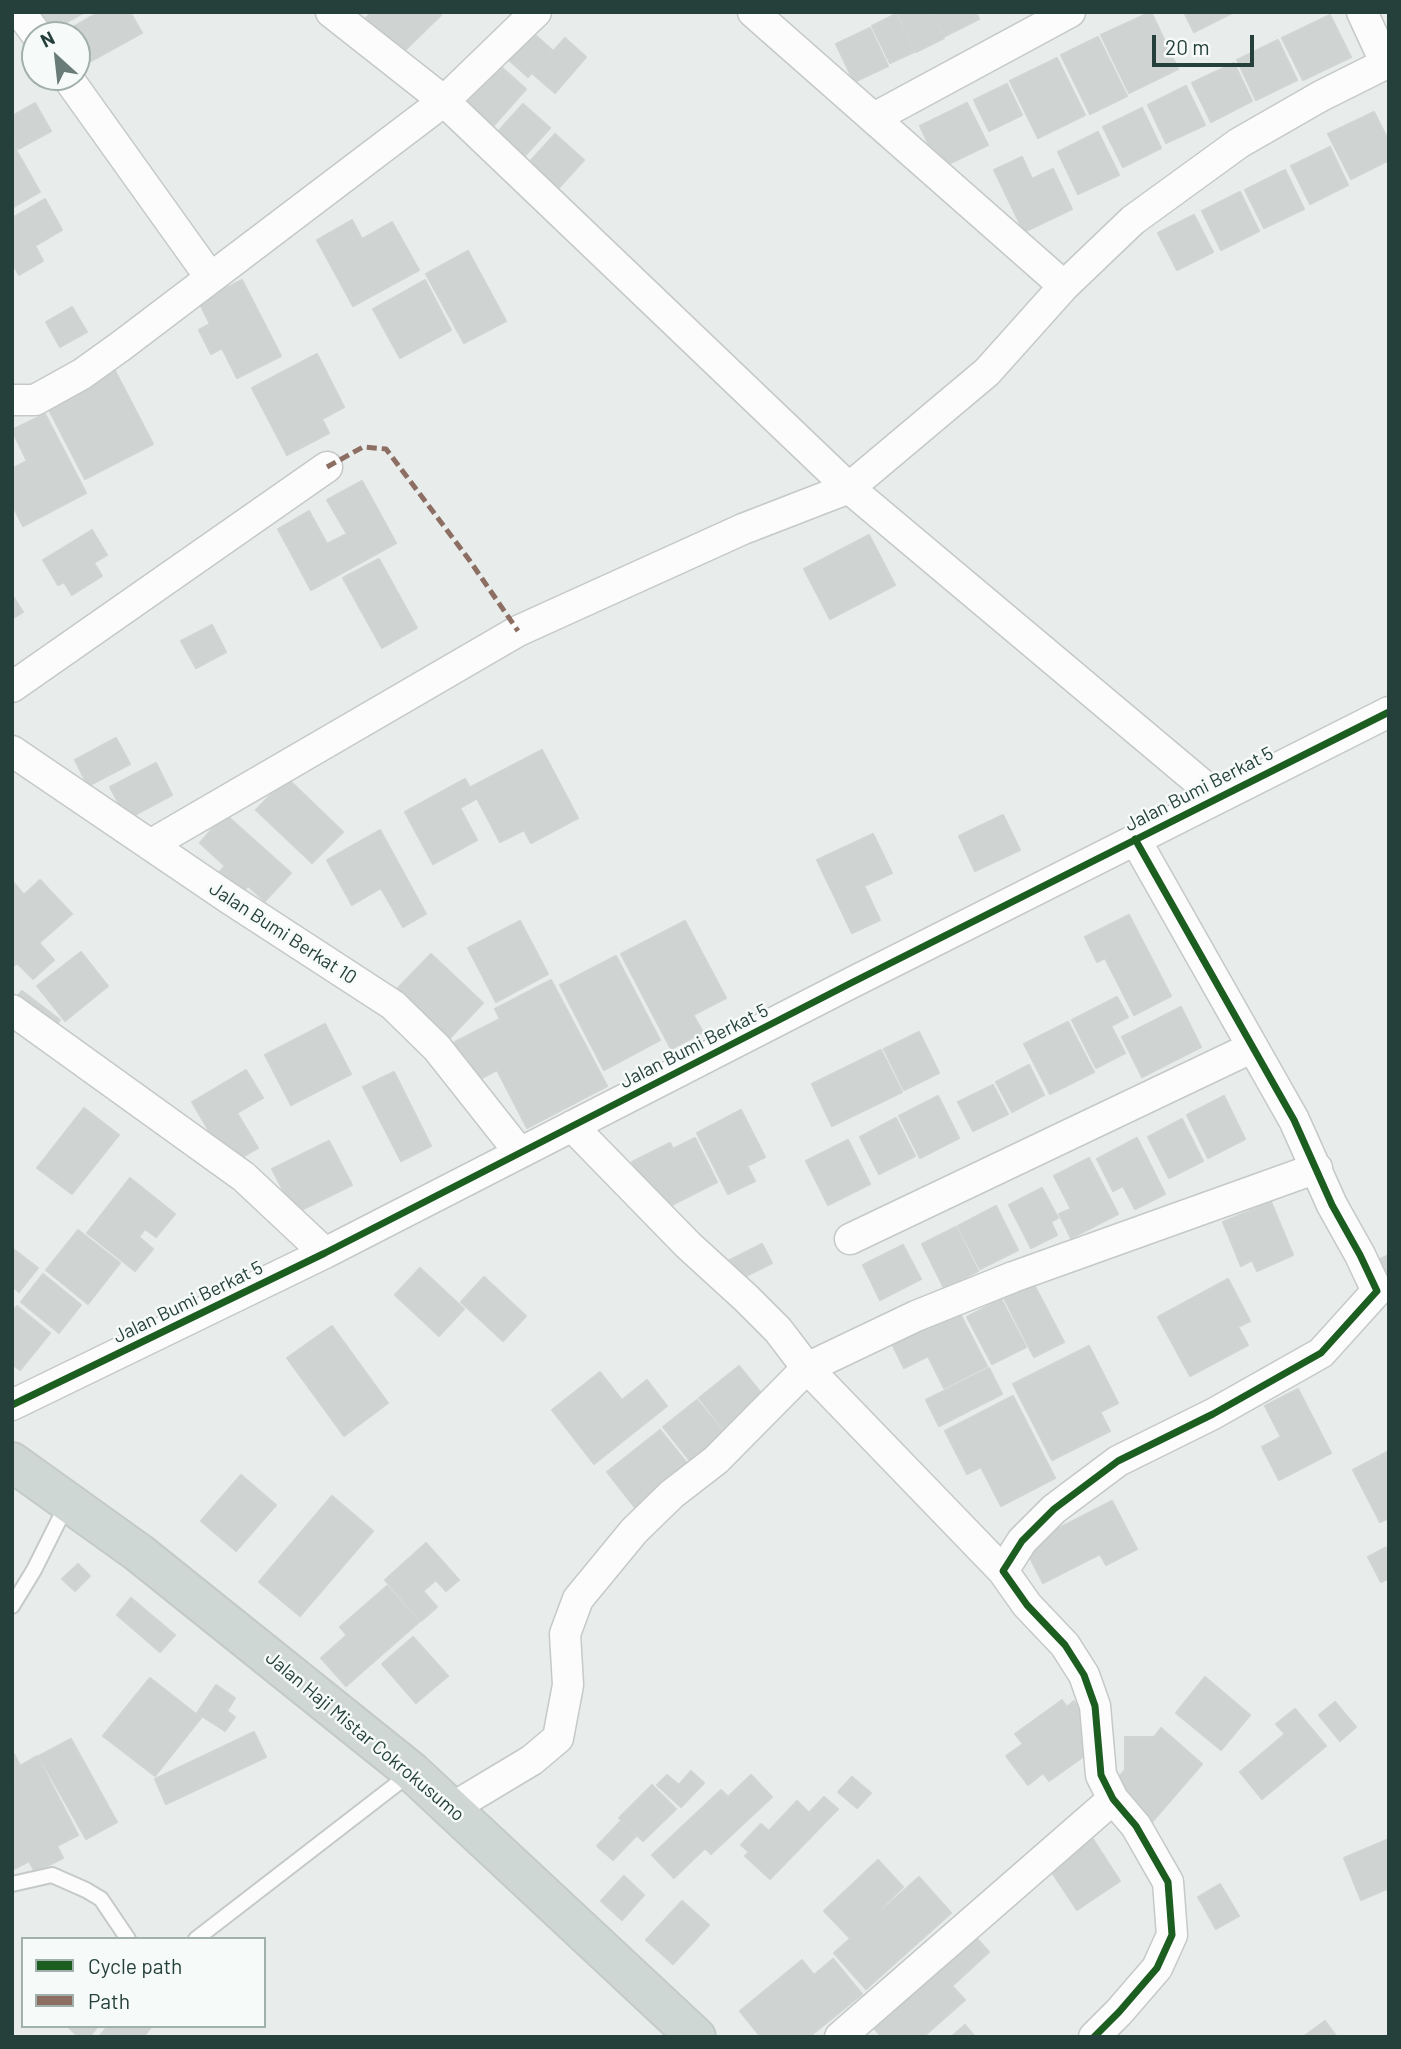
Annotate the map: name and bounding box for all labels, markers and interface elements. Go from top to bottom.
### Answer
north arrow [21,21,91,91]
scale bar [1156,21,1258,65]
text: N [36,26,58,52]
text: 20 m [1165,34,1210,59]
street label: Jalan Bumi Berkat 5 [1121,742,1277,836]
street label: Jalan Bumi Berkat 10 [205,877,361,989]
street label: Jalan Bumi Berkat 5 [616,999,772,1093]
street label: Jalan Bumi Berkat 5 [110,1256,266,1348]
street label: Jalan Haji Mistar Cokrokusumo [261,1646,469,1826]
legend [21,1937,266,2028]
text: Cycle path [88,1953,182,1978]
text: Path [88,1988,130,2013]

